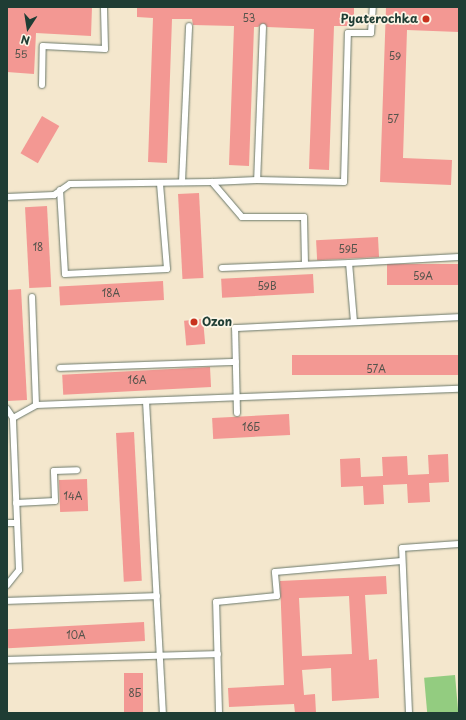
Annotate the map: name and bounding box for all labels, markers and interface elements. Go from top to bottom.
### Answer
north arrow [8,8,48,48]
house number: 53 [243,12,255,24]
place label: Pyaterochka [341,12,418,26]
marker: Pyaterochka [421,14,431,24]
text: N [19,31,31,49]
house number: 55 [15,48,27,60]
house number: 59 [389,50,401,62]
house number: 57 [387,113,399,125]
house number: 18 [33,241,43,253]
house number: 59Б [339,243,357,255]
house number: 59А [413,270,433,282]
house number: 59В [257,280,277,292]
house number: 18А [102,287,120,299]
place label: Ozon [202,315,232,329]
marker: Ozon [189,317,199,327]
house number: 57А [366,363,386,375]
house number: 16А [127,374,147,386]
house number: 16Б [242,421,260,433]
house number: 14А [64,490,82,502]
house number: 10А [66,629,86,641]
house number: 8Б [129,687,141,699]

